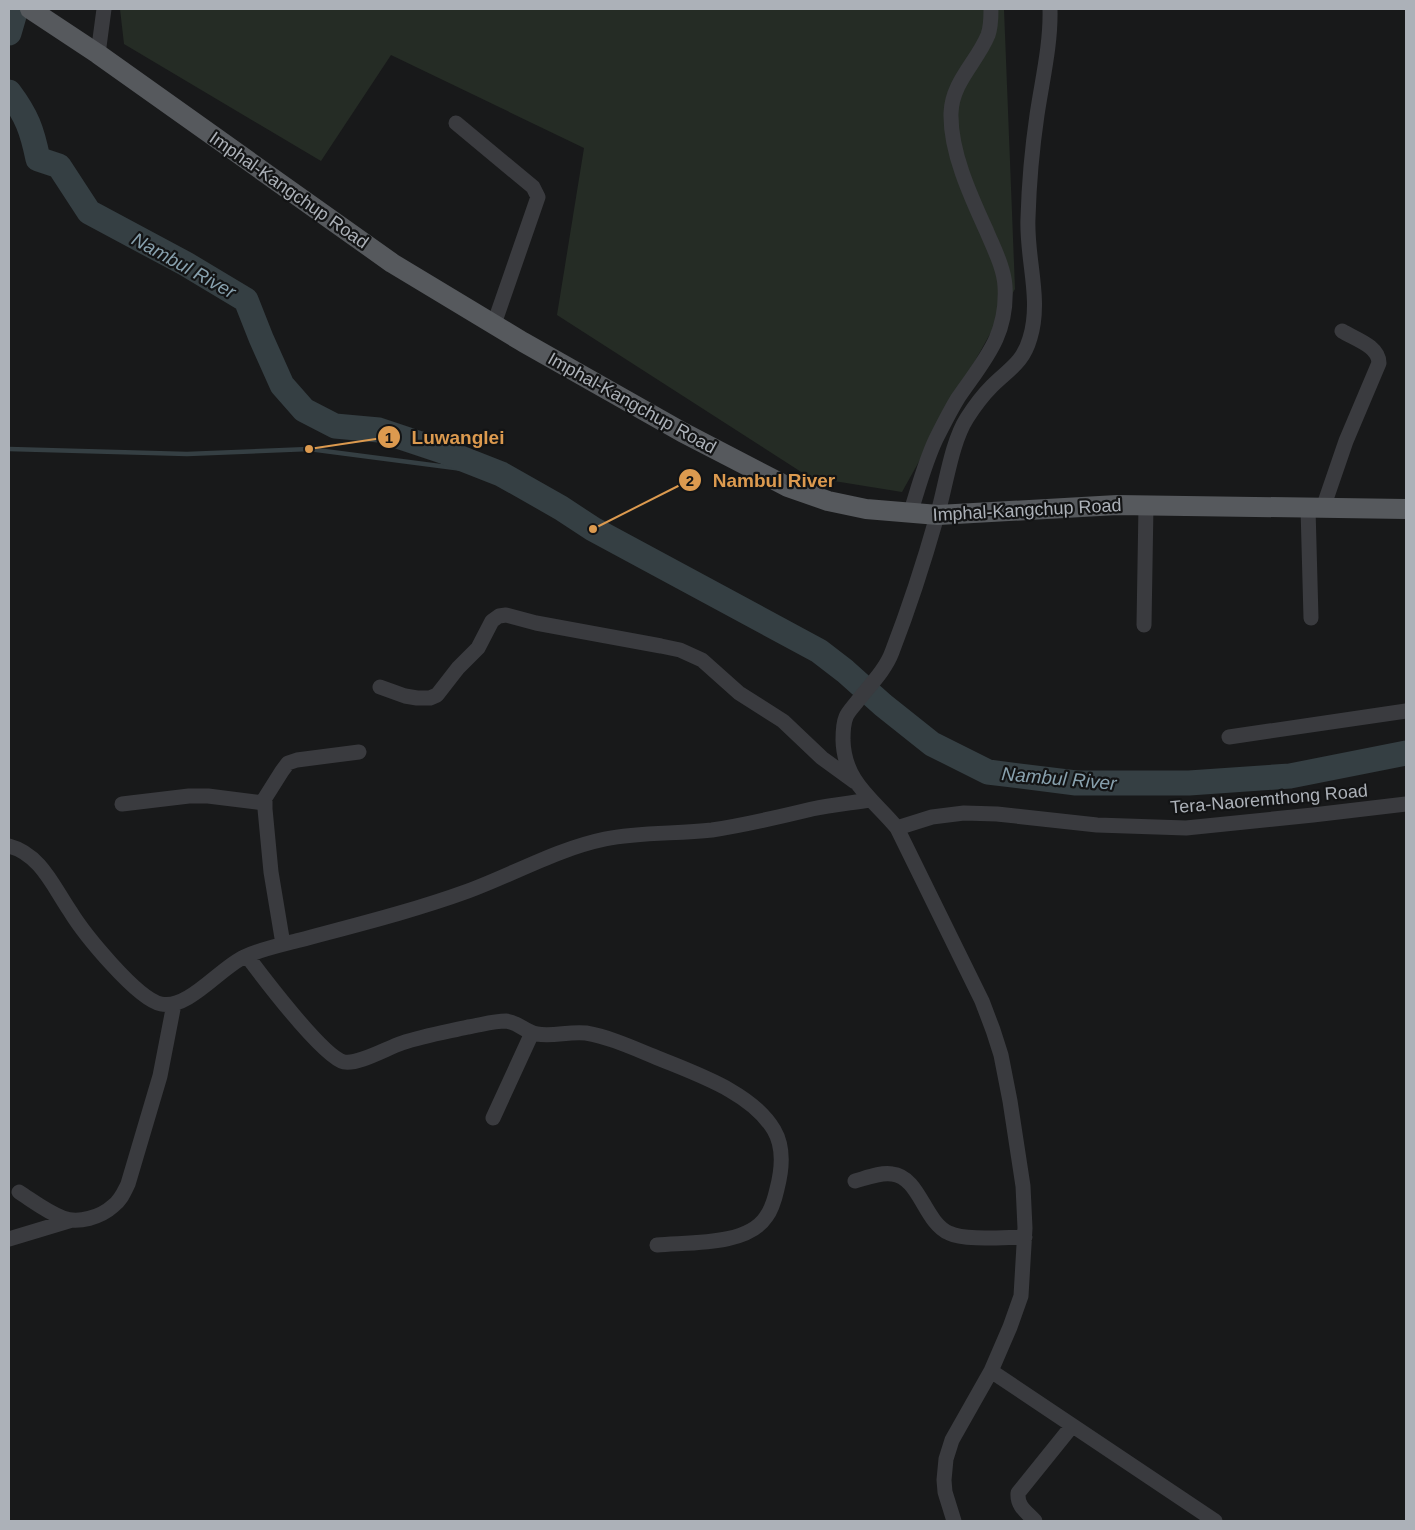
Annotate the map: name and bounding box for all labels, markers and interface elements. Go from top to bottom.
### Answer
street label: Imphal-Kangchup Road [206,128,372,252]
water label: Nambul River [128,228,240,303]
street label: Imphal-Kangchup Road [544,348,720,458]
callout: Luwanglei [377,420,515,454]
text: Luwanglei [412,427,504,448]
text: 1 [385,429,393,446]
callout: Nambul River [677,463,845,497]
text: Nambul River [713,470,836,491]
text: 2 [686,472,694,489]
street label: Imphal-Kangchup Road [932,495,1122,525]
water label: Nambul River [1001,763,1118,794]
street label: Tera-Naoremthong Road [1169,780,1369,818]

